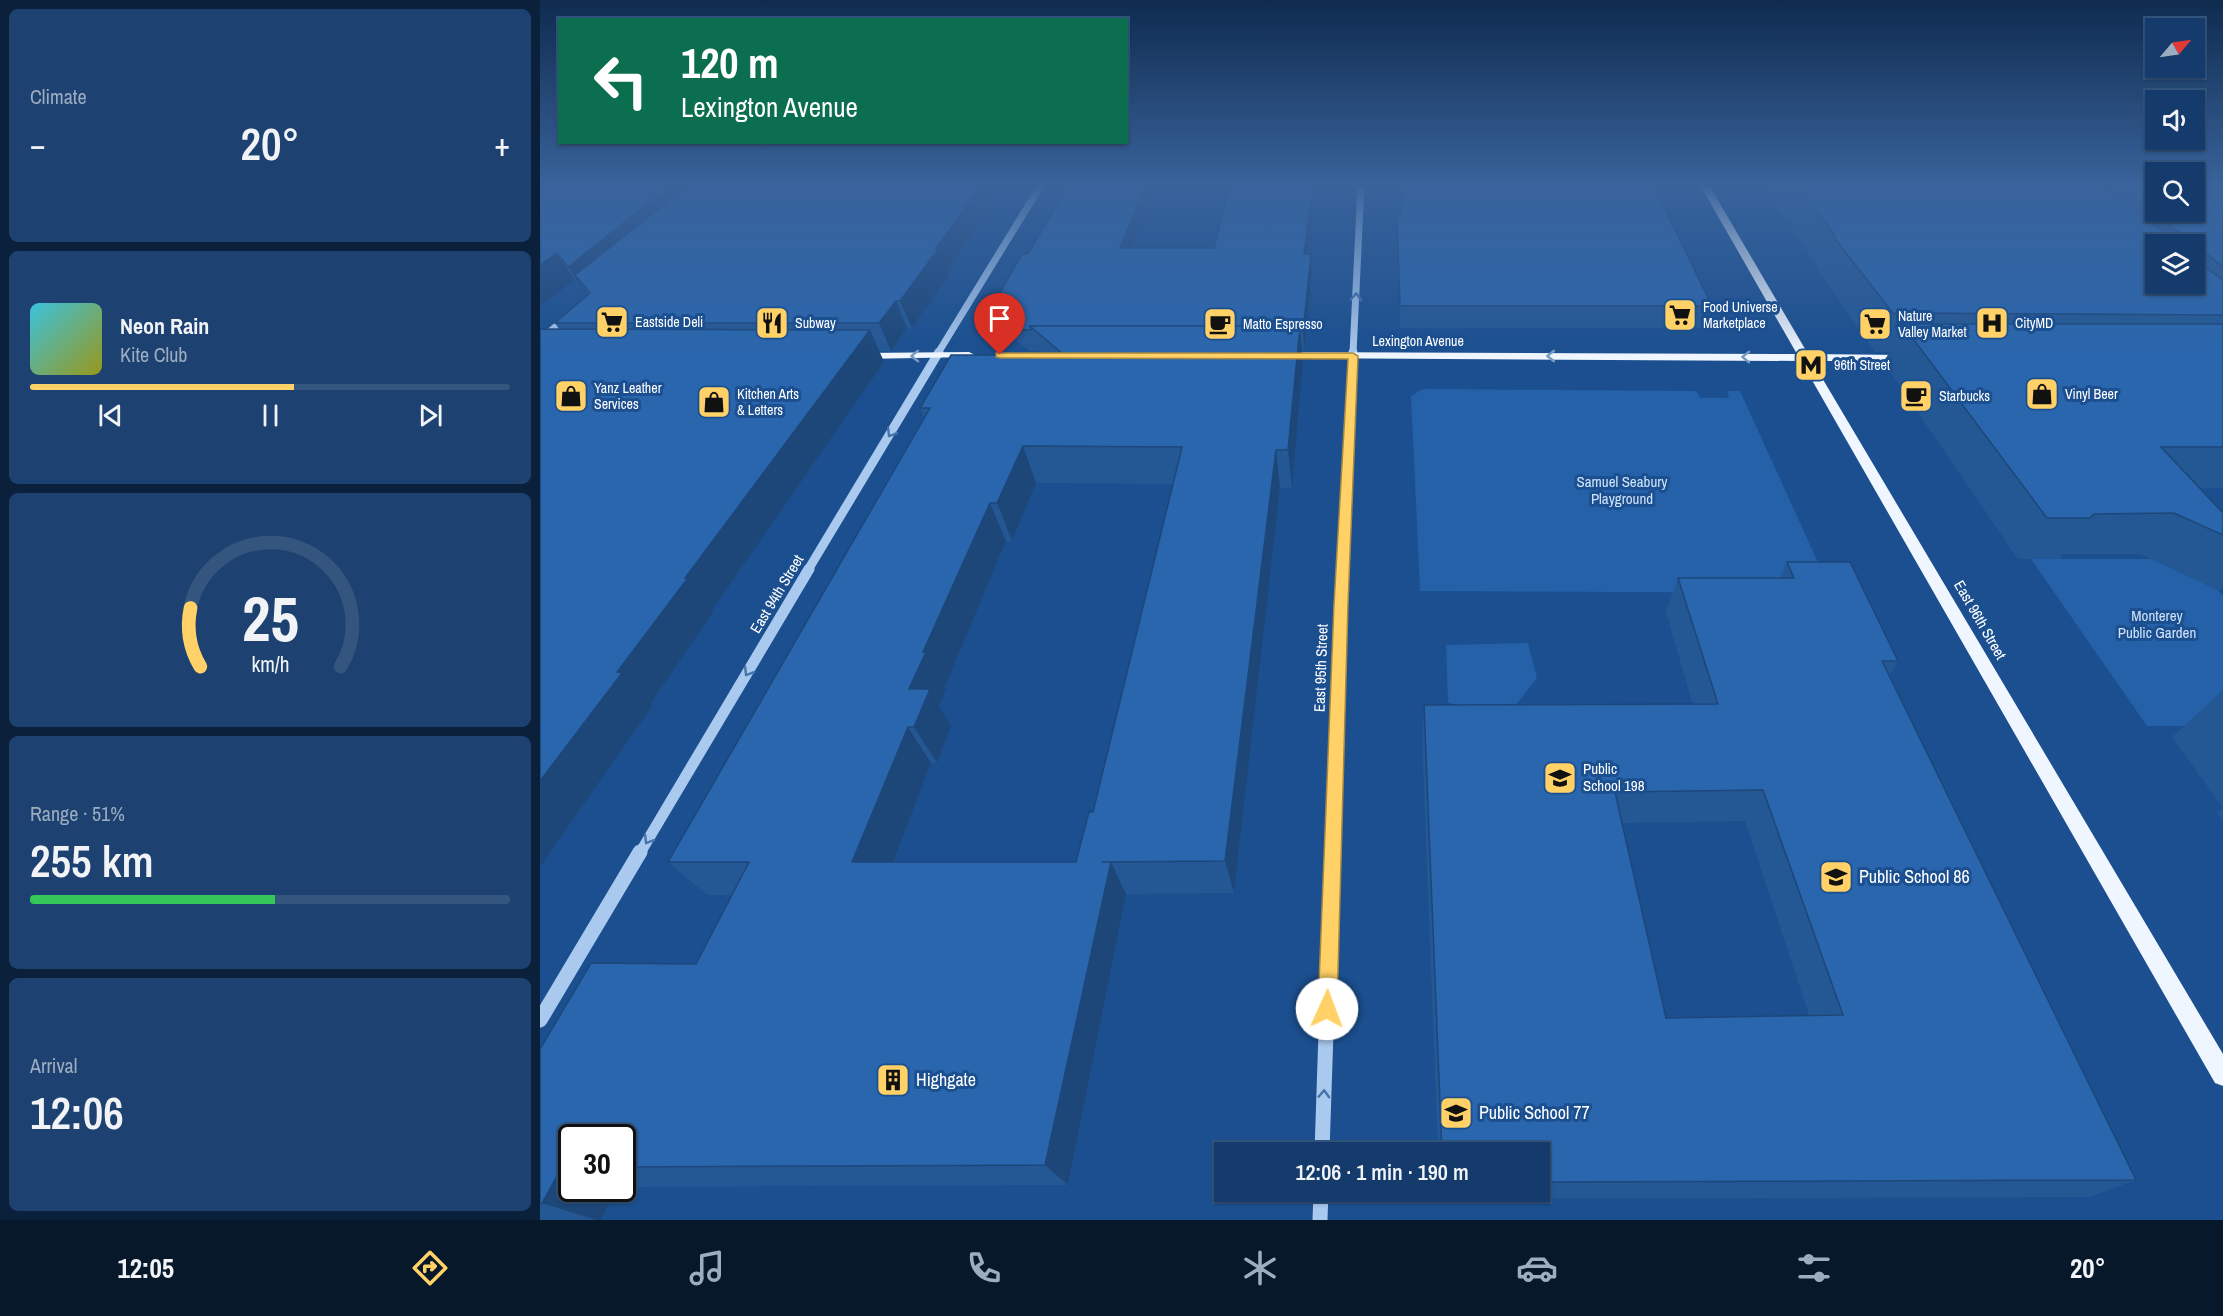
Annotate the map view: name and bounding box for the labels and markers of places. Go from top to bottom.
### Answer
pin [974,293,1025,355]
supermarket icon: Food Universe Marketplace [1662,297,1698,333]
place label: Food Universe Marketplace [1703,298,1778,332]
supermarket icon: Eastside Deli [594,304,630,340]
restaurant icon: Subway [754,305,790,341]
hospital icon: CityMD [1974,305,2010,341]
cafe icon: Matto Espresso [1202,306,1238,342]
supermarket icon: Nature Valley Market [1857,306,1893,342]
place label: Nature Valley Market [1898,307,1967,341]
place label: Eastside Deli [635,313,703,331]
place label: Subway [795,314,836,332]
place label: CityMD [2015,314,2053,332]
place label: Matto Espresso [1243,315,1323,333]
metro station icon: 96th Street [1793,347,1829,383]
place label: 96th Street [1834,356,1890,374]
shop icon: Vinyl Beer [2024,376,2060,412]
shop icon: Yanz Leather Services [553,378,589,414]
cafe icon: Starbucks [1898,378,1934,414]
place label: Yanz Leather Services [594,379,662,413]
shop icon: Kitchen Arts & Letters [696,384,732,420]
place label: Kitchen Arts & Letters [737,385,799,419]
place label: Vinyl Beer [2065,385,2118,403]
place label: Starbucks [1939,387,1990,405]
place label: Public School 198 [1583,758,1645,796]
school or university icon: Public School 198 [1542,760,1578,796]
school or university icon: Public School 86 [1818,859,1854,895]
place label: Public School 86 [1859,864,1970,889]
building icon: Highgate [875,1062,911,1098]
place label: Highgate [916,1067,976,1092]
school or university icon: Public School 77 [1438,1095,1474,1131]
place label: Public School 77 [1479,1100,1590,1125]

